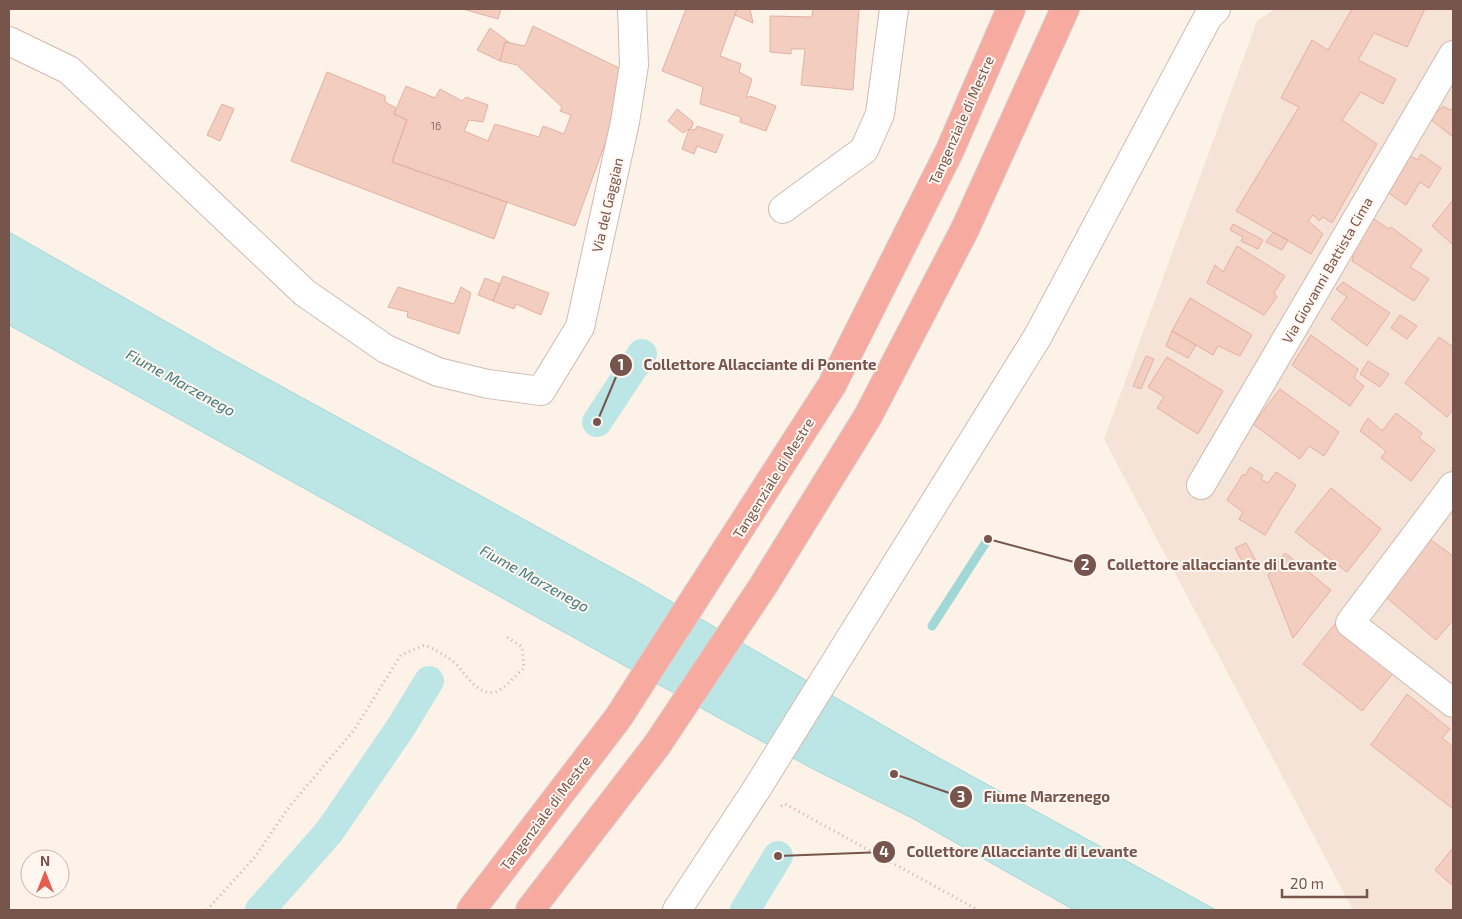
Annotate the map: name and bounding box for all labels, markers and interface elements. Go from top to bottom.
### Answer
street label: Tangenziale di Mestre [925,53,997,187]
house number: 16 [431,119,441,132]
street label: Via del Gaggian [588,156,626,254]
street label: Via Giovanni Battista Cima [1278,194,1376,346]
water label: Fiume Marzenego [123,345,239,419]
callout: Collettore Allacciante di Ponente [609,350,887,380]
text: 1 [618,355,624,373]
text: Collettore Allacciante di Ponente [643,355,877,373]
street label: Tangenziale di Mestre [729,415,817,541]
water label: Fiume Marzenego [477,541,593,615]
callout: Collettore allacciante di Levante [1072,550,1347,580]
text: 2 [1081,555,1090,573]
text: Collettore allacciante di Levante [1107,555,1337,573]
street label: Tangenziale di Mestre [496,752,594,874]
callout: Fiume Marzenego [949,782,1120,812]
text: 3 [957,787,965,805]
text: Fiume Marzenego [984,787,1110,805]
callout: Collettore Allacciante di Levante [872,837,1148,867]
text: 4 [879,842,889,860]
text: Collettore Allacciante di Levante [907,842,1137,860]
north arrow [20,849,70,899]
text: N [40,852,50,869]
scale bar [1282,866,1367,898]
text: 20 m [1290,874,1324,892]

